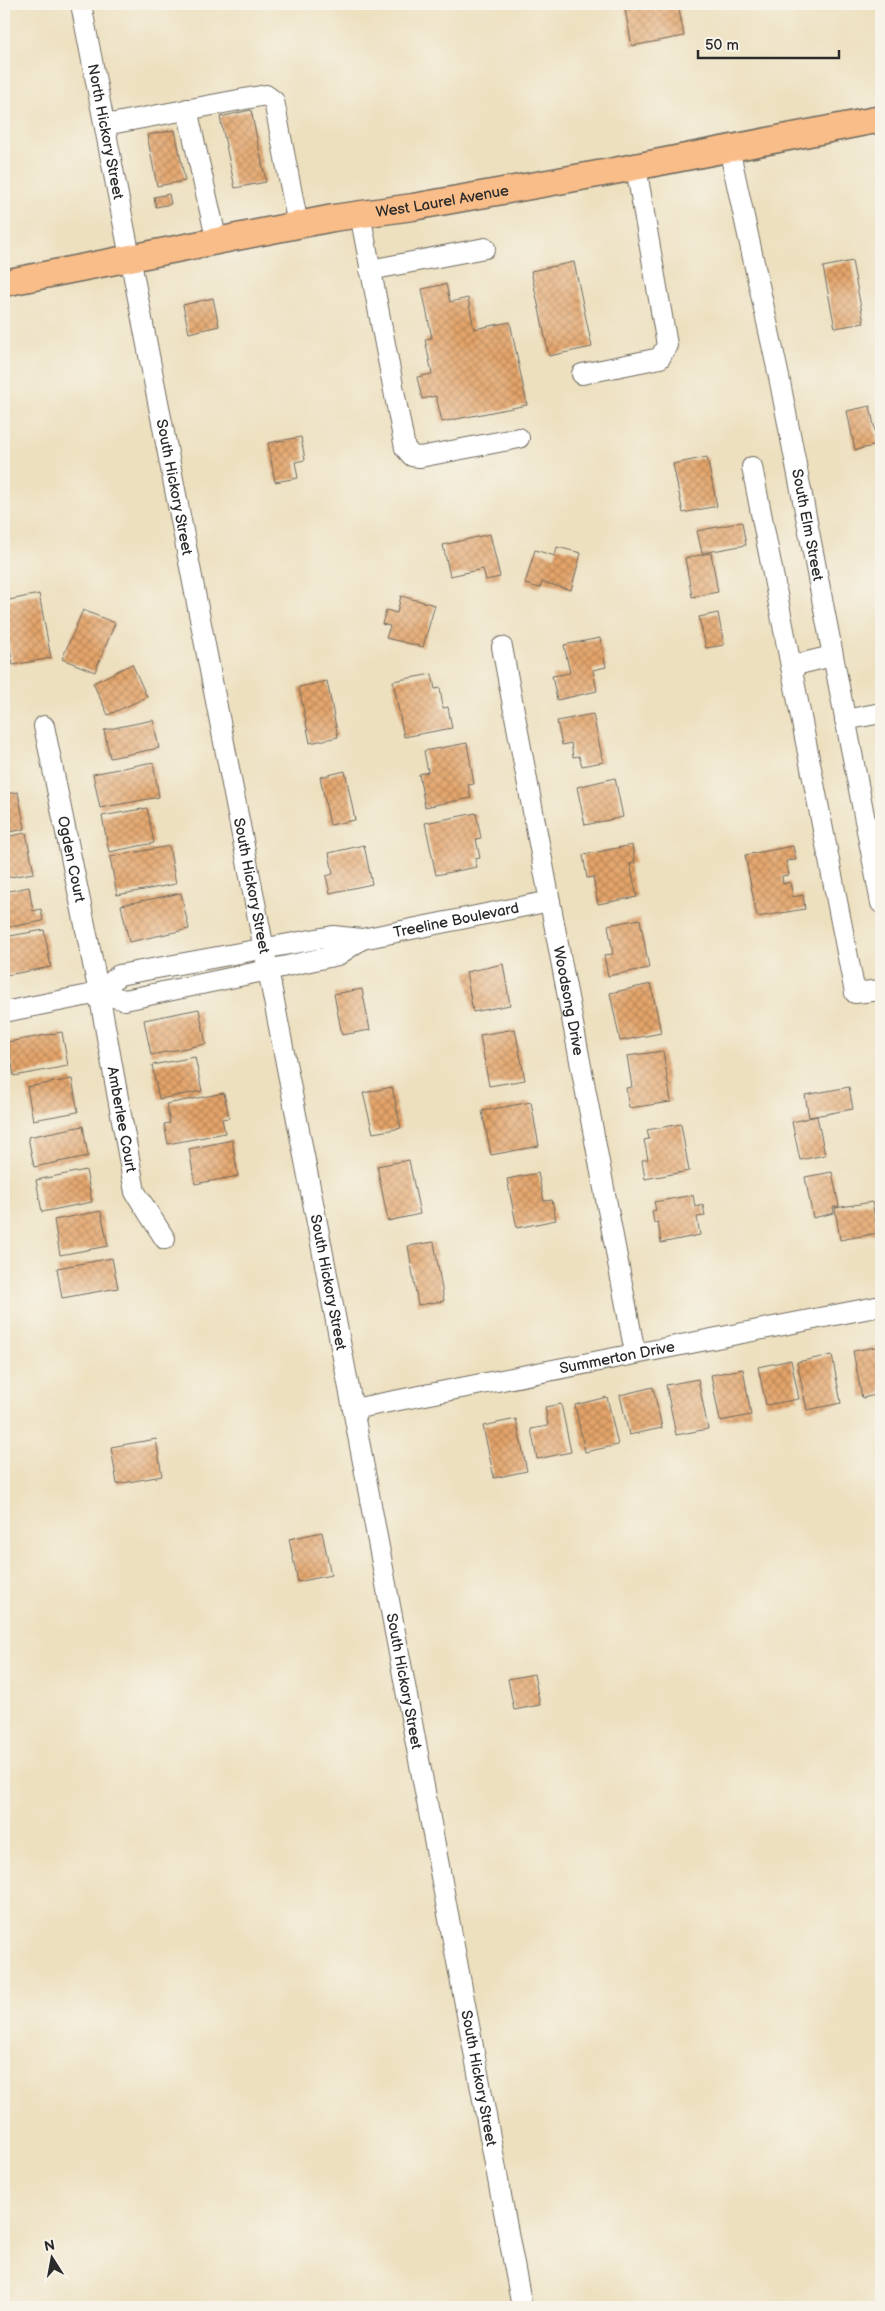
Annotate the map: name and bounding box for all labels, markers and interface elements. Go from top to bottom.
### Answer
scale bar [698,28,839,60]
text: 50 m [705,36,739,55]
street label: North Hickory Street [83,62,128,201]
street label: West Laurel Avenue [375,181,511,222]
street label: South Hickory Street [152,418,197,557]
street label: South Elm Street [787,467,827,583]
street label: Ogden Court [53,814,89,904]
street label: South Hickory Street [229,816,274,956]
street label: Treeline Boulevard [392,898,521,942]
street label: Woodsong Drive [549,945,588,1057]
street label: Amberlee Court [102,1065,140,1174]
street label: South Hickory Street [306,1213,350,1352]
street label: Summerton Drive [558,1337,677,1379]
street label: South Hickory Street [382,1612,426,1751]
street label: South Hickory Street [456,2009,501,2148]
north arrow [28,2234,78,2284]
text: N [43,2236,56,2255]

